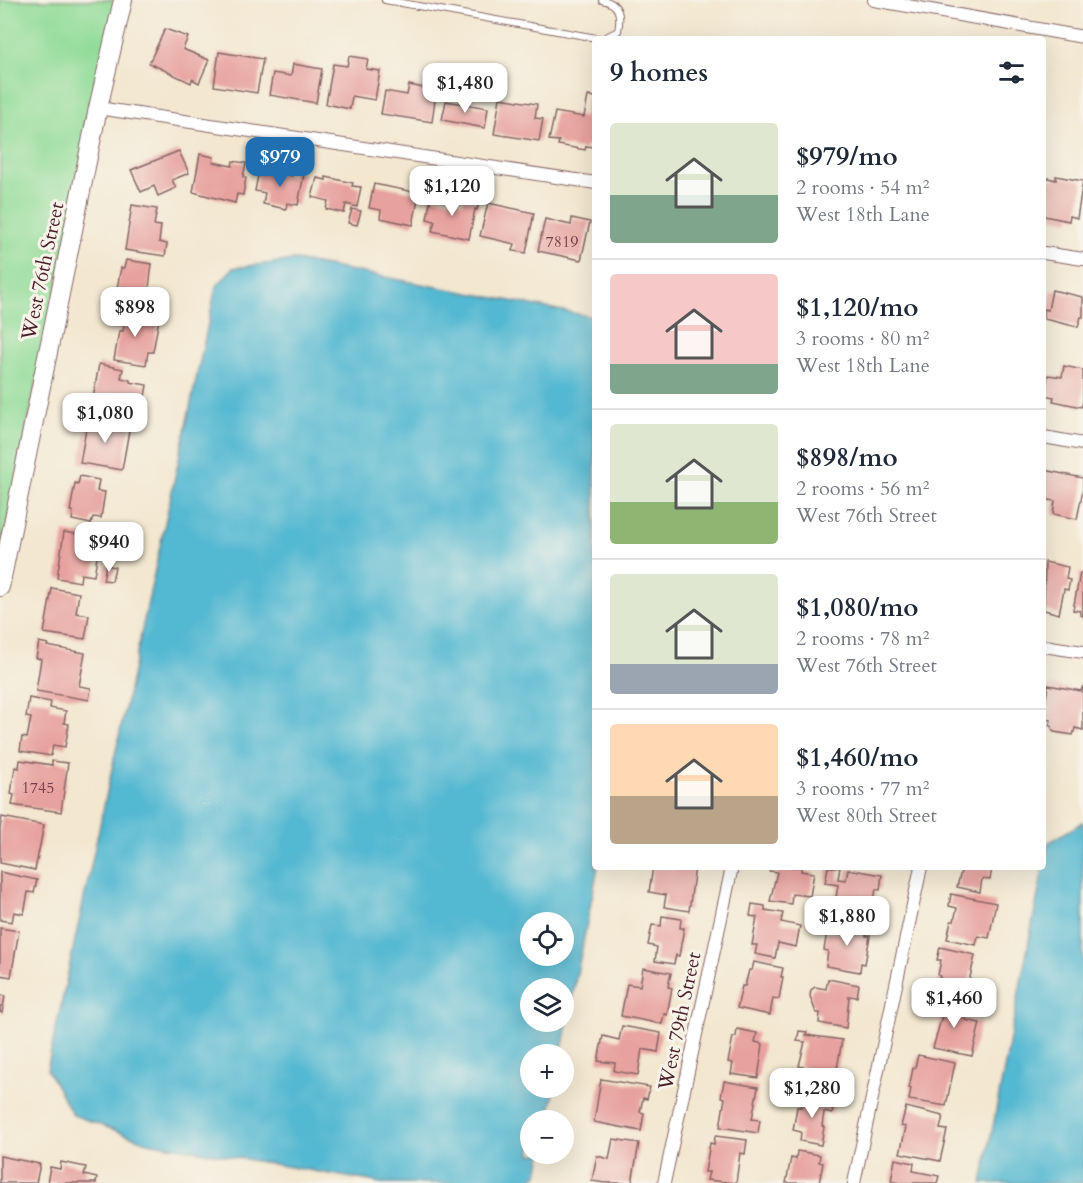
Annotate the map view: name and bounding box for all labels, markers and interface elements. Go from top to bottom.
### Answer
text: 9 homes [610,55,708,90]
icon: filters [995,56,1028,89]
pin: $1,480 [416,63,514,114]
text: $1,480 [436,69,494,96]
pin: $979 [244,137,316,188]
text: $979/mo [796,139,898,174]
text: $979 [260,143,300,170]
icon: home [658,147,730,219]
pin: $1,120 [403,166,501,217]
text: $1,120 [423,172,481,199]
text: 2 rooms · 54 m² [796,174,929,201]
street label: West 76th Street [14,199,70,344]
text: West 18th Lane [796,201,930,228]
house number: 7819 [546,231,578,253]
pin: $898 [99,287,171,338]
text: $1,120/mo [796,290,919,325]
text: $898 [115,293,155,320]
icon: home [658,298,730,370]
text: 3 rooms · 80 m² [796,325,929,352]
text: West 18th Lane [796,352,930,379]
pin: $1,080 [56,393,154,444]
text: $1,080 [76,399,134,426]
text: $898/mo [796,440,898,475]
icon: home [658,448,730,520]
text: 2 rooms · 56 m² [796,475,929,502]
text: West 76th Street [796,502,937,529]
pin: $940 [73,522,145,573]
text: $940 [89,528,129,555]
text: $1,080/mo [796,590,919,625]
icon: home [658,598,730,670]
text: 2 rooms · 78 m² [796,625,929,652]
text: West 76th Street [796,652,937,679]
text: $1,460/mo [796,740,919,775]
icon: home [658,748,730,820]
text: 3 rooms · 77 m² [796,775,929,802]
house number: 1745 [22,777,54,799]
text: West 80th Street [796,802,937,829]
pin: $1,880 [798,896,896,947]
text: $1,880 [818,902,876,929]
map controls [520,912,574,1164]
button: locate [520,912,574,966]
street label: West 79th Street [651,949,707,1094]
button: layers [520,978,574,1032]
pin: $1,460 [905,978,1003,1029]
text: $1,460 [925,984,983,1011]
button: + [520,1044,574,1098]
pin: $1,280 [763,1068,861,1119]
text: $1,280 [783,1074,841,1101]
button: − [520,1110,574,1164]

